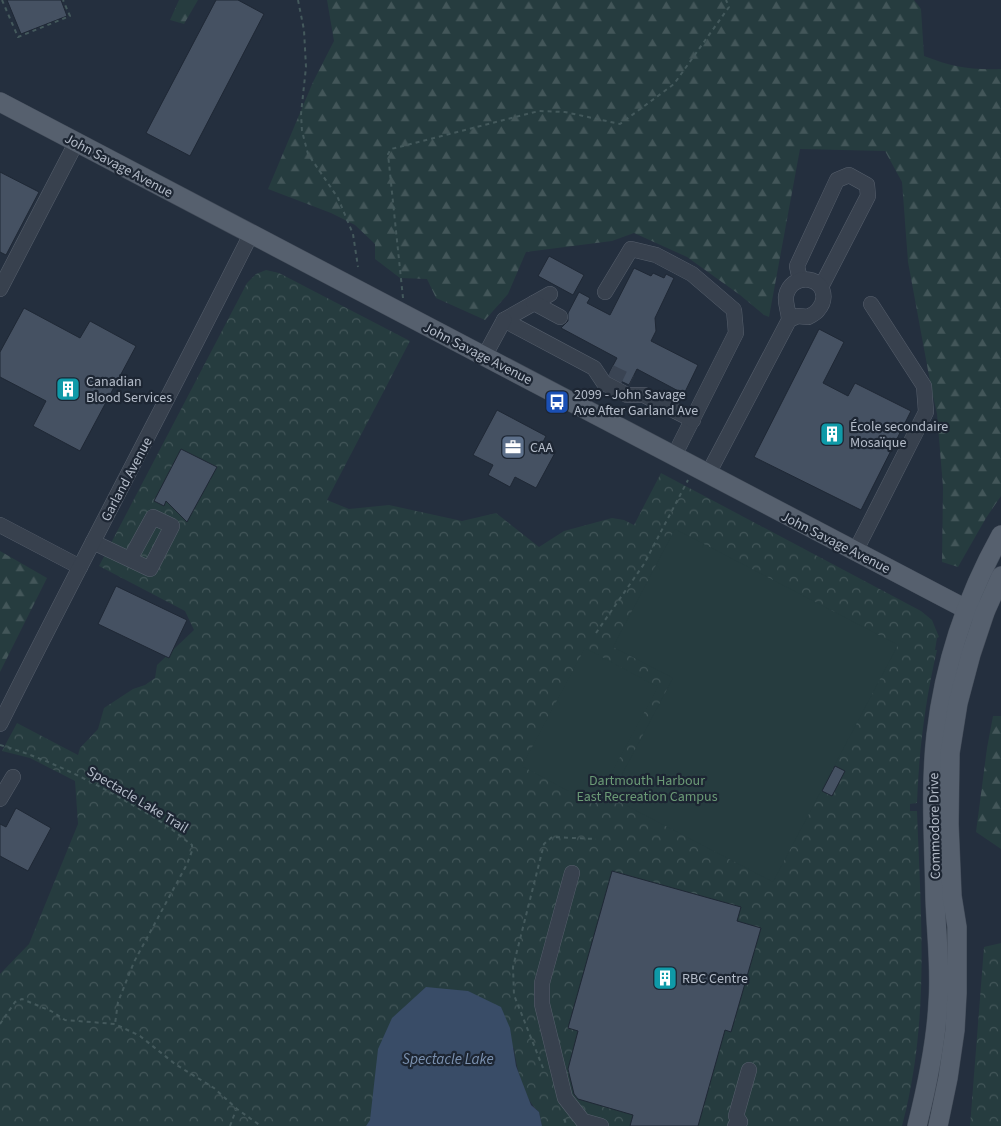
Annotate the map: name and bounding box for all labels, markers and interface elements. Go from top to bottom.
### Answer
street label: John Savage Avenue [61,129,176,203]
street label: John Savage Avenue [420,318,536,390]
place label: Canadian Blood Services [86,372,172,408]
building icon: Canadian Blood Services [55,376,81,402]
place label: 2099 - John Savage Ave After Garland Ave [574,385,698,421]
bus stop icon: 2099 - John Savage Ave After Garland Ave [544,389,570,415]
place label: École secondaire Mosaïque [850,417,948,453]
building icon: École secondaire Mosaïque [819,421,845,447]
street label: Garland Avenue [96,434,157,525]
office icon: CAA [500,434,526,460]
place label: CAA [530,438,554,458]
street label: John Savage Avenue [778,507,894,579]
street label: Spectacle Lake Trail [83,762,192,838]
park label: Dartmouth Harbour East Recreation Campus [576,771,718,807]
street label: Commodore Drive [924,772,946,879]
building icon: RBC Centre [652,965,678,991]
place label: RBC Centre [682,969,748,989]
water label: Spectacle Lake [402,1049,494,1070]

